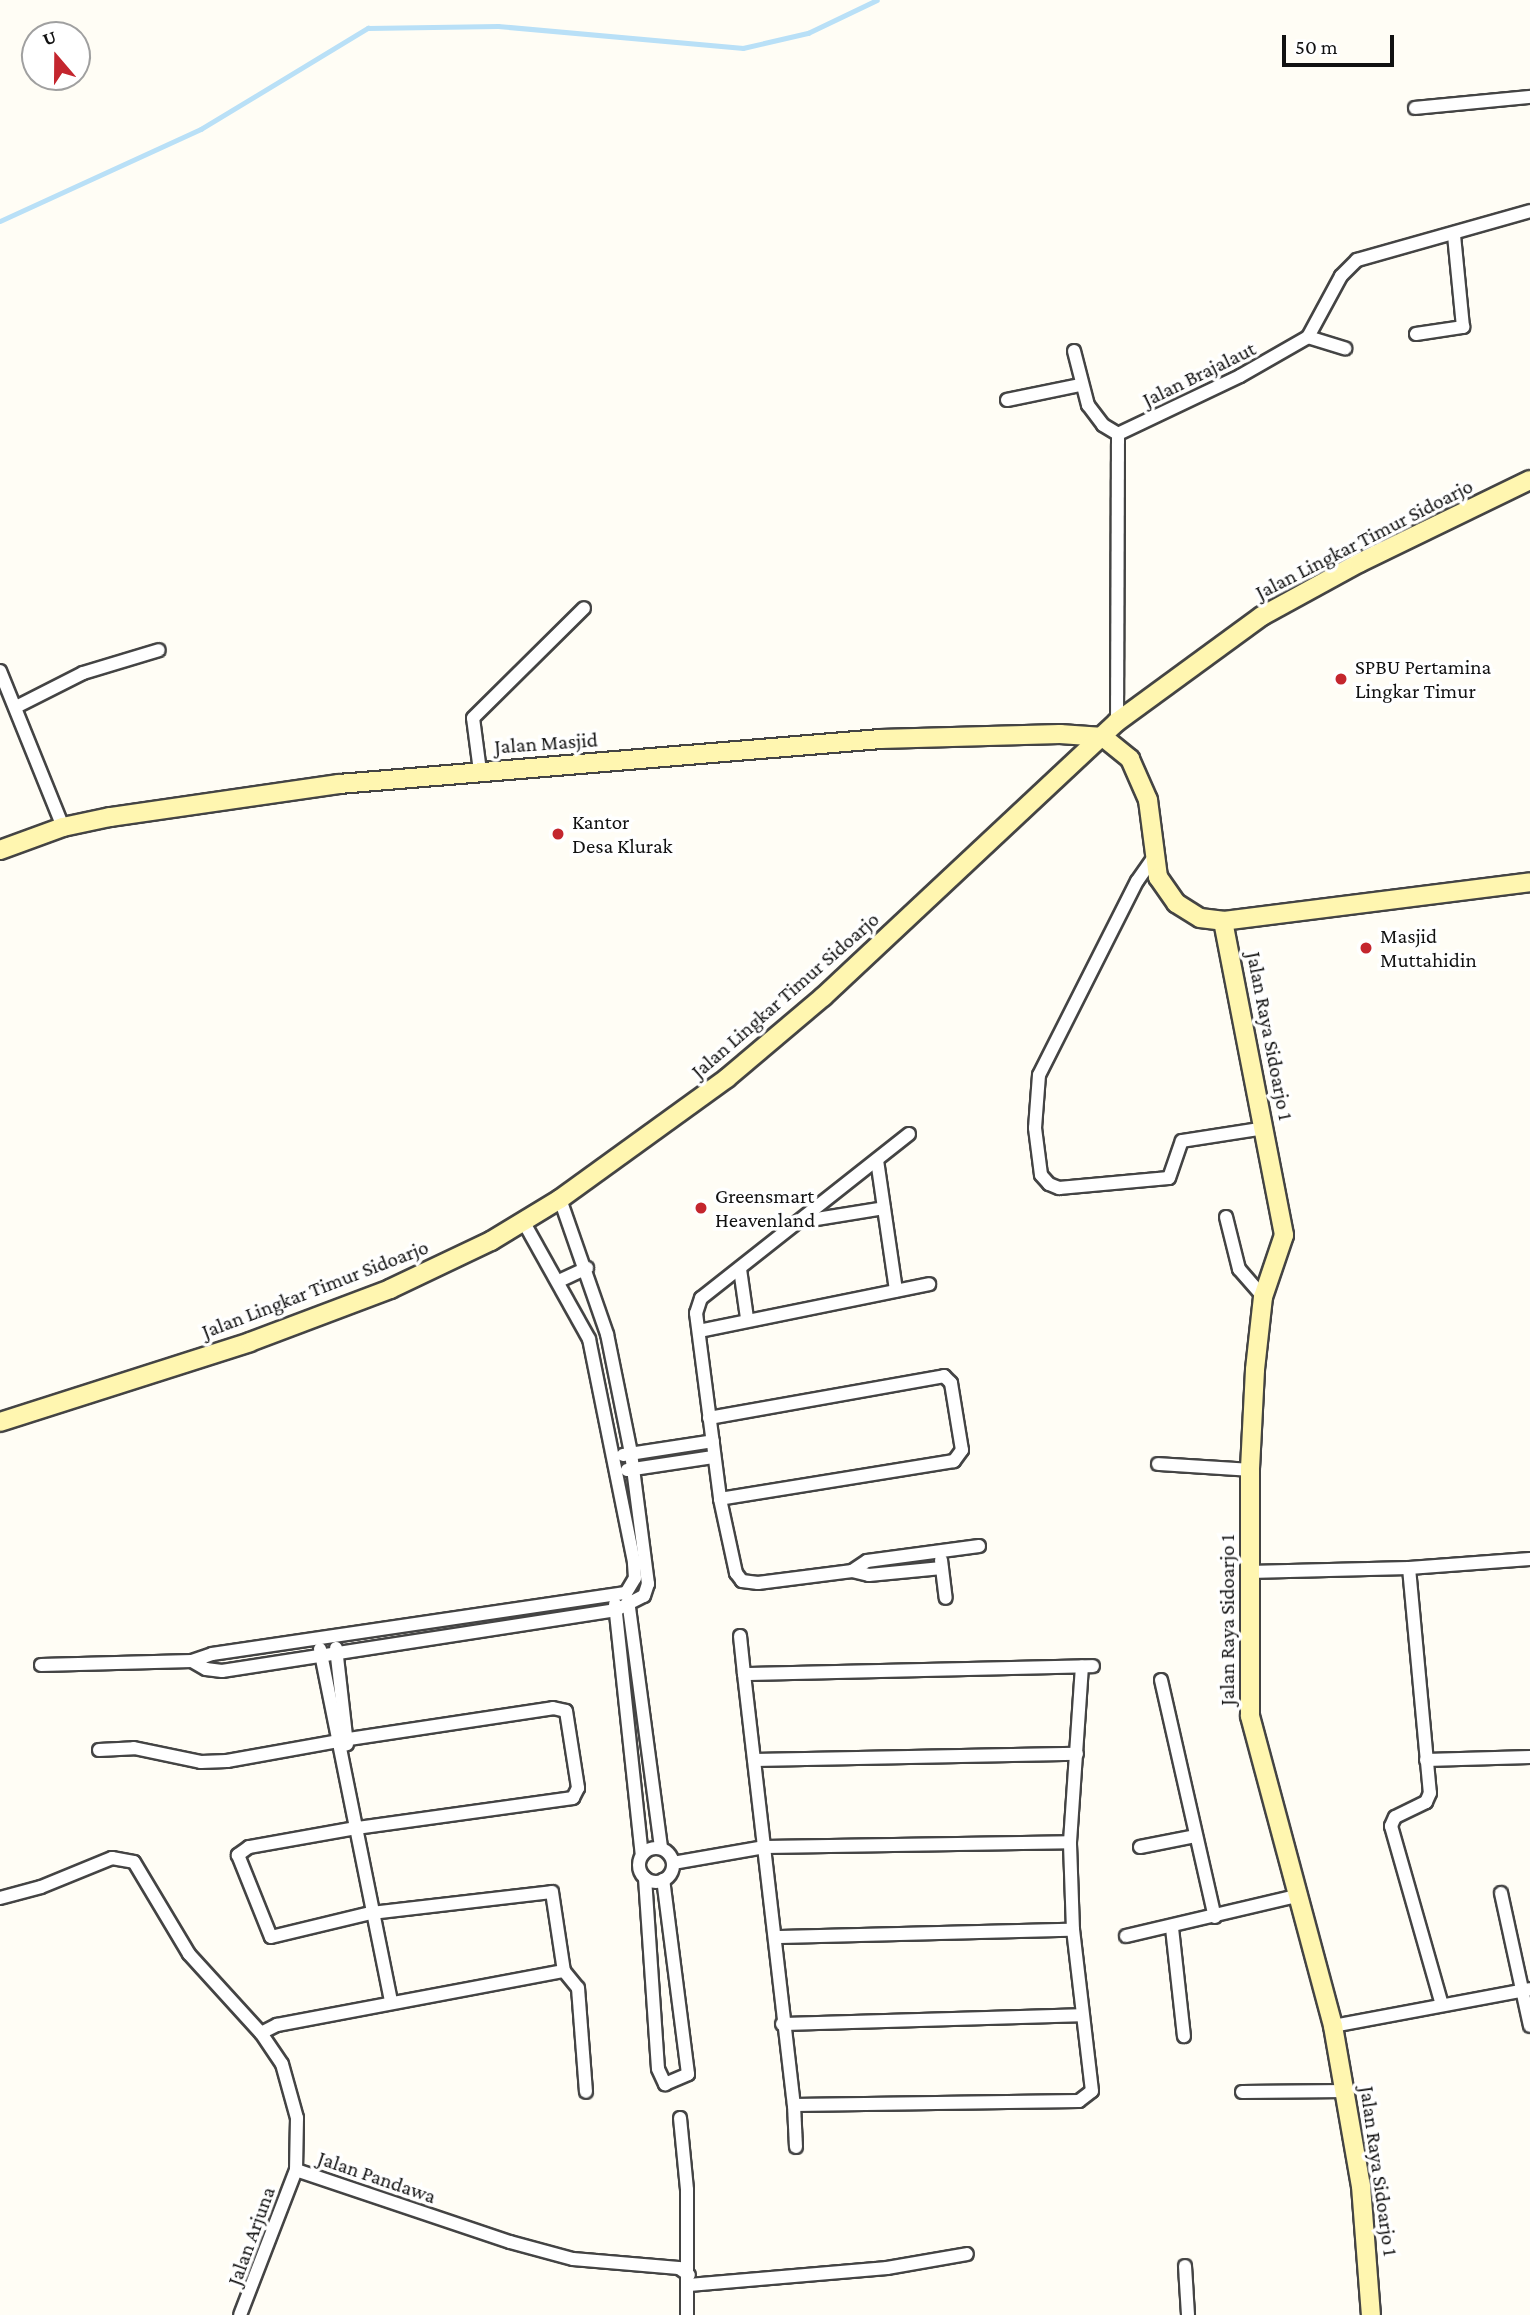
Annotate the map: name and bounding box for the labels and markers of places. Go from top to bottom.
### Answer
place label: SPBU Pertamina Lingkar Timur [1355,654,1491,704]
marker: SPBU Pertamina Lingkar Timur [1333,671,1349,687]
place label: Kantor Desa Klurak [572,809,673,859]
marker: Kantor Desa Klurak [550,826,566,842]
place label: Masjid Muttahidin [1380,923,1477,973]
marker: Masjid Muttahidin [1358,940,1374,956]
place label: Greensmart Heavenland [715,1183,815,1233]
marker: Greensmart Heavenland [693,1200,709,1216]

